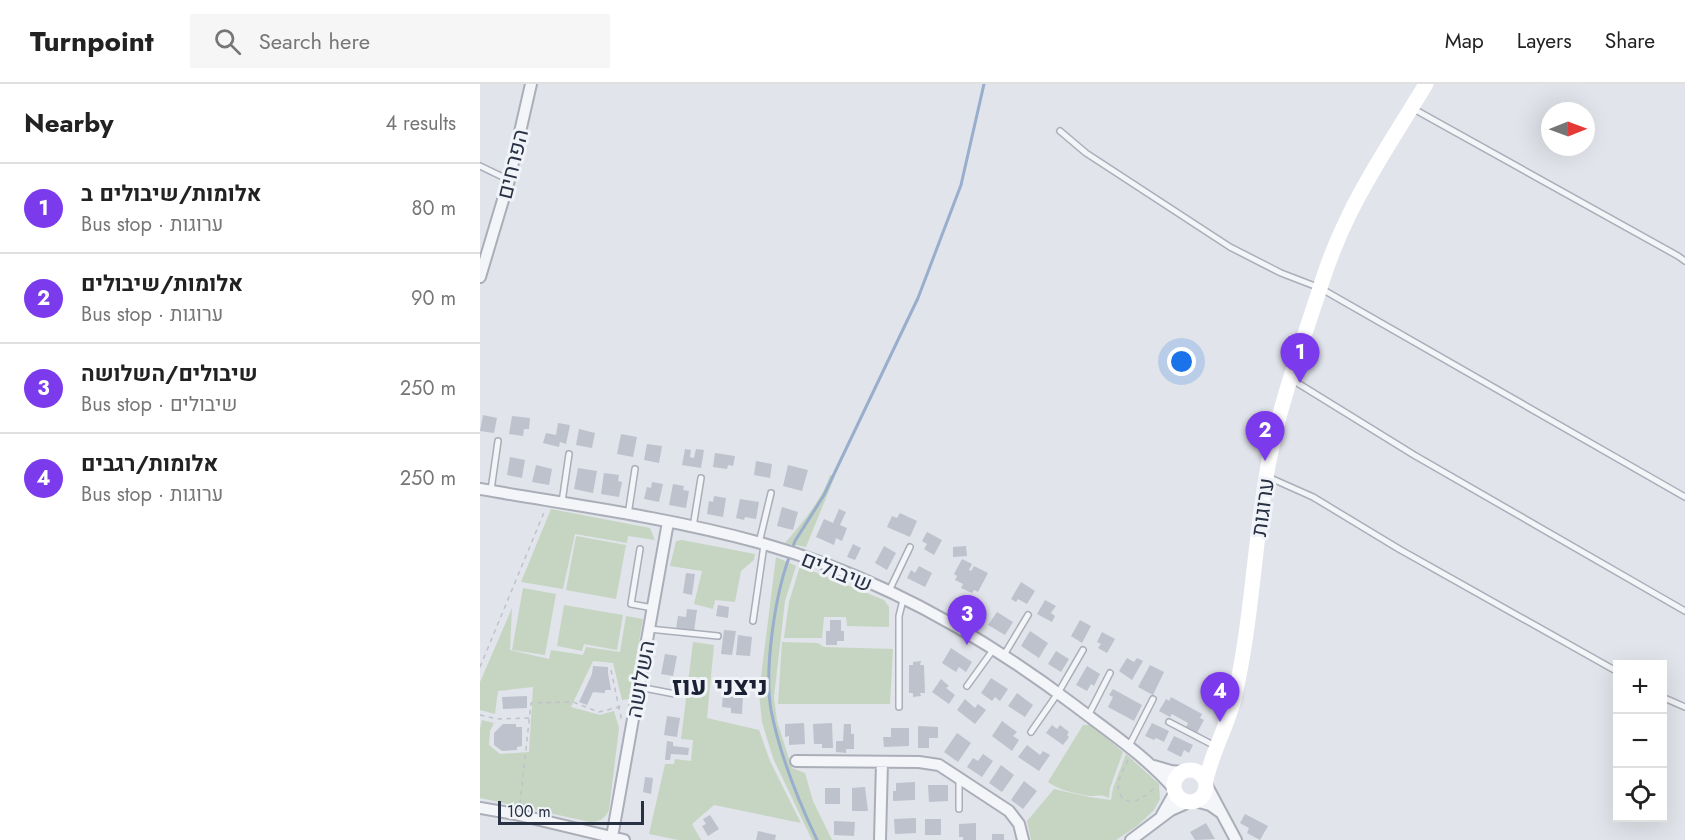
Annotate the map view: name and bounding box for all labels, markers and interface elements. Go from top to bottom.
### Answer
search box [190,14,610,68]
text: Turnpoint [30,21,154,62]
icon: search [211,25,244,58]
text: Search here [259,25,370,57]
text: Map [1445,26,1484,56]
text: Layers [1517,26,1572,56]
text: Share [1605,26,1655,56]
north arrow [1541,102,1595,156]
text: Nearby [24,104,113,142]
text: 4 results [385,109,456,138]
street label: הפרחים [488,125,536,203]
text: אלומות/שיבולים ב [81,177,261,209]
text: 1 [38,194,49,223]
text: 80 m [411,194,456,223]
text: Bus stop · ערוגות [81,210,223,239]
text: אלומות/שיבולים [81,267,243,299]
text: 2 [37,284,50,313]
text: 90 m [411,284,456,313]
text: Bus stop · ערוגות [81,300,223,329]
pin: 1 [1280,334,1320,383]
your location [1167,347,1196,376]
text: שיבולים/השלושה [81,357,258,389]
text: 3 [37,374,50,403]
text: 250 m [400,374,456,403]
text: Bus stop · שיבולים [81,390,237,419]
pin: 2 [1246,412,1284,461]
text: אלומות/רגבים [81,447,218,479]
text: 4 [37,464,50,493]
text: 250 m [400,464,456,493]
street label: ערוגות [1242,476,1282,538]
text: Bus stop · ערוגות [81,480,223,509]
street label: שיבולים [797,542,877,600]
pin: 3 [948,596,986,645]
street label: השלושה [617,638,663,720]
map controls [1613,660,1667,822]
button: + [1613,660,1667,714]
district label: ניצני עוז [672,667,768,705]
pin: 4 [1200,672,1240,722]
button: − [1613,714,1667,768]
button: locate [1613,768,1667,822]
scale bar [498,798,644,826]
text: 100 m [507,800,551,823]

